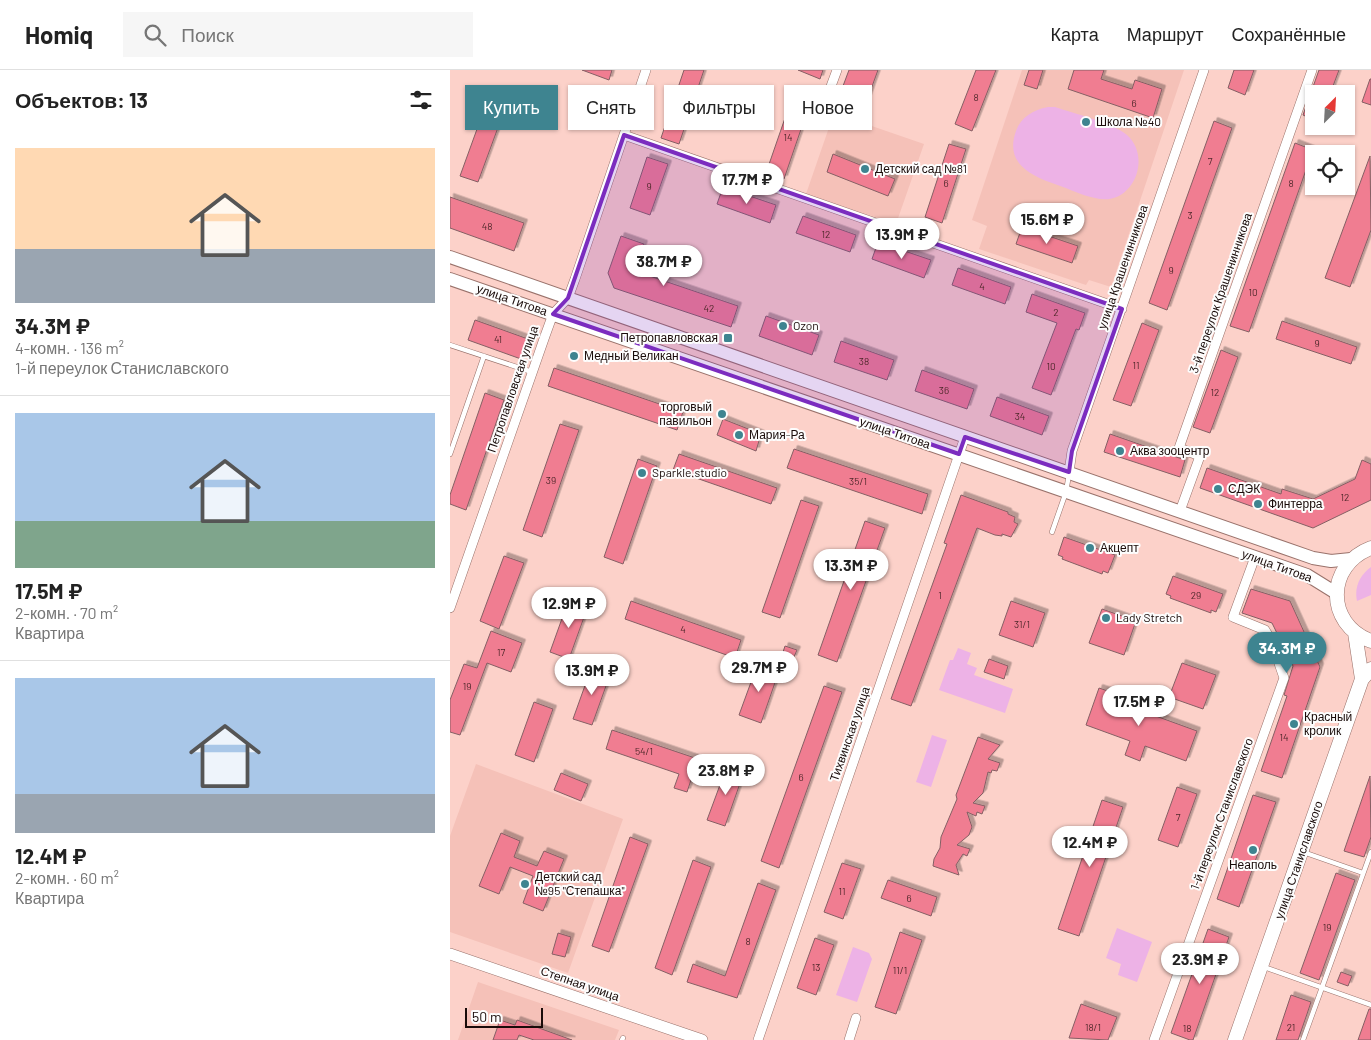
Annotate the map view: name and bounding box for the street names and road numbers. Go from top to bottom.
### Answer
street label: улица Крашенинникова [1094,202,1151,331]
street label: 3-й переулок Крашенинникова [1186,210,1255,375]
street label: улица Титова [475,280,550,319]
street label: Петропавловская улица [484,323,541,454]
street label: улица Титова [858,413,933,452]
street label: улица Титова [1240,546,1315,585]
street label: Тихвинская улица [826,684,873,783]
street label: 1-й переулок Станиславского [1187,736,1256,892]
street label: улица Станиславского [1271,798,1326,921]
street label: Степная улица [539,963,622,1004]

